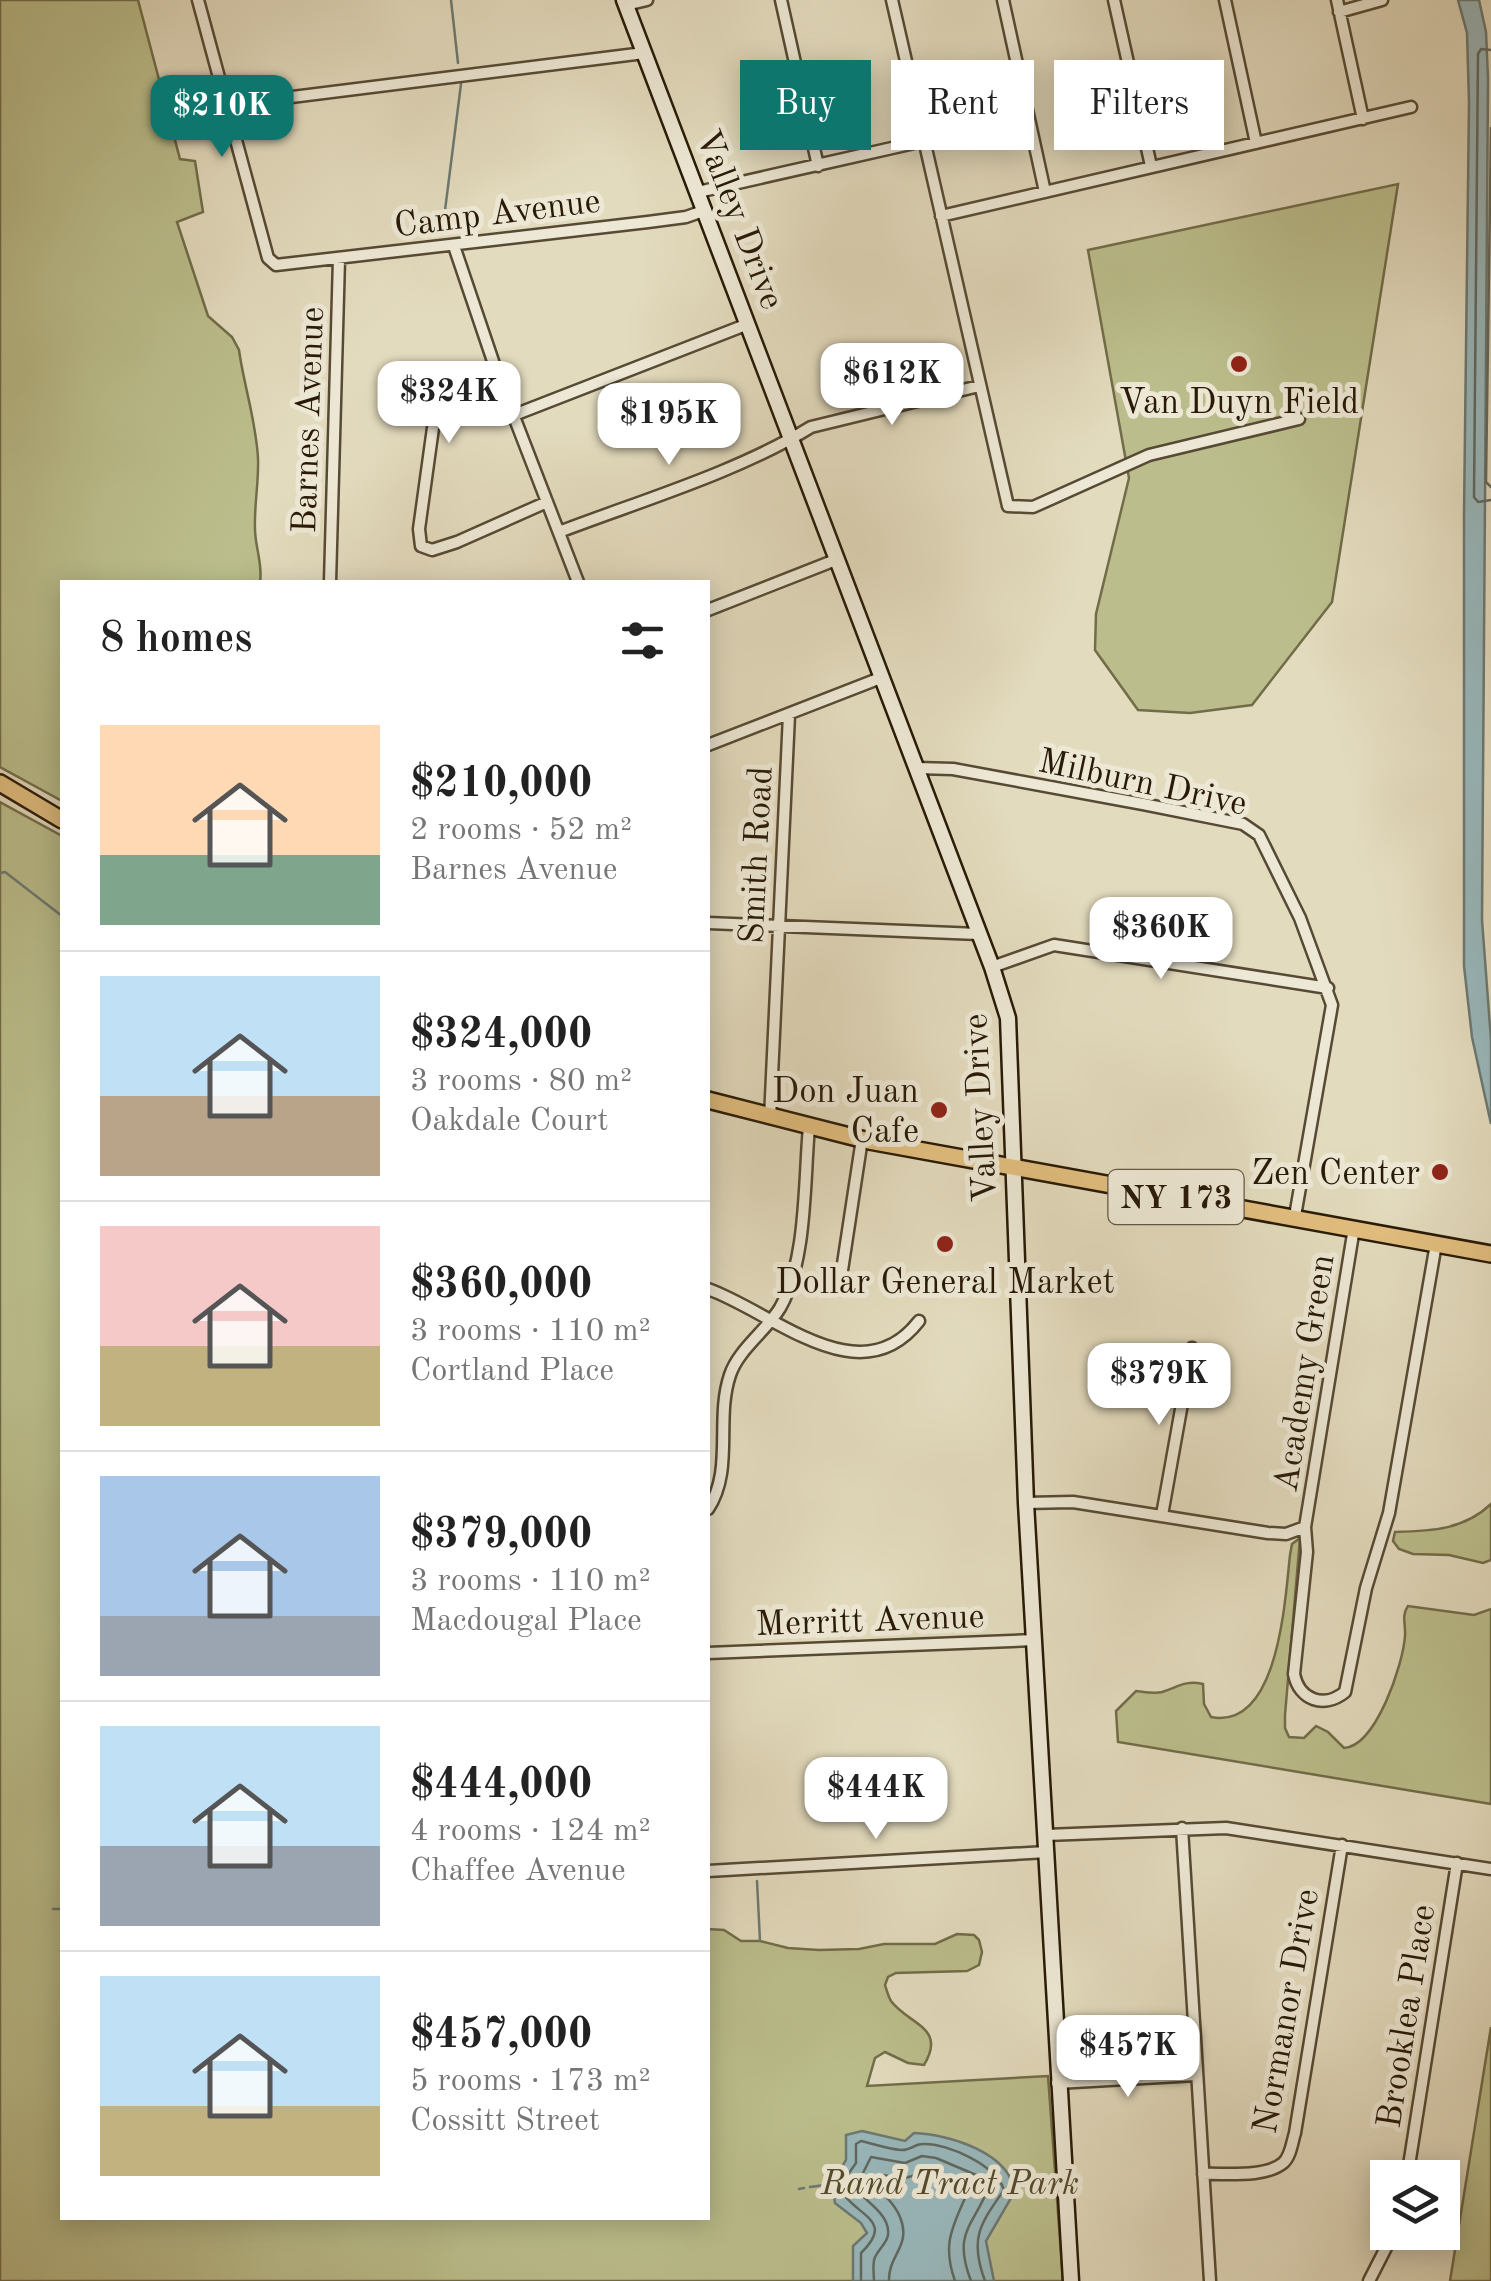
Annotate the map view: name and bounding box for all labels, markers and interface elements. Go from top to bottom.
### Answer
chip: Buy [740,60,871,150]
chip: Rent [891,60,1034,150]
chip: Filters [1054,60,1224,150]
pin: $210K [152,75,292,160]
text: $210K [173,91,271,123]
street label: Valley Drive [688,125,789,314]
street label: Camp Avenue [392,184,602,245]
street label: Barnes Avenue [288,306,331,534]
pin: $612K [822,343,962,428]
marker: Van Duyn Field [1228,353,1250,375]
text: $612K [843,359,941,391]
pin: $324K [379,361,519,446]
text: $324K [400,377,498,409]
pin: $195K [599,383,739,468]
place label: Van Duyn Field [1119,386,1359,421]
text: $195K [620,399,718,431]
icon: filters [615,613,670,668]
text: 8 homes [100,619,252,661]
street label: Milburn Drive [1035,744,1250,823]
text: $210,000 [410,764,592,806]
icon: home [180,765,300,885]
street label: Smith Road [735,765,780,945]
text: 2 rooms · 52 m² [410,815,632,847]
text: Barnes Avenue [410,855,618,887]
pin: $360K [1091,897,1231,982]
text: $360K [1112,913,1210,945]
street label: Valley Drive [959,1013,1004,1203]
text: $324,000 [410,1015,592,1057]
icon: home [180,1016,300,1136]
text: 3 rooms · 80 m² [410,1066,632,1098]
place label: Don Juan Cafe [772,1075,919,1150]
marker: Don Juan Cafe [928,1099,950,1121]
text: Oakdale Court [410,1106,608,1138]
place label: Zen Center [1251,1157,1420,1192]
marker: Zen Center [1429,1161,1451,1183]
road number: NY 173 [1108,1170,1244,1224]
marker: Dollar General Market [934,1233,956,1255]
street label: Academy Green [1269,1252,1342,1495]
text: $360,000 [410,1265,592,1307]
icon: home [180,1266,300,1386]
place label: Dollar General Market [775,1266,1115,1301]
text: 3 rooms · 110 m² [410,1316,651,1348]
pin: $379K [1089,1343,1229,1428]
text: Cortland Place [410,1356,614,1388]
text: $379K [1110,1359,1208,1391]
text: $379,000 [410,1515,592,1557]
icon: home [180,1516,300,1636]
text: 3 rooms · 110 m² [410,1566,651,1598]
street label: Merritt Avenue [755,1600,985,1643]
text: Macdougal Place [410,1606,642,1638]
pin: $444K [806,1757,946,1842]
text: $444,000 [410,1765,592,1807]
icon: home [180,1766,300,1886]
text: $444K [827,1773,925,1805]
text: 4 rooms · 124 m² [410,1816,651,1848]
text: Chaffee Avenue [410,1856,626,1888]
street label: Normanor Drive [1249,1886,1326,2137]
street label: Brooklea Place [1373,1902,1442,2131]
text: $457,000 [410,2015,592,2057]
pin: $457K [1058,2015,1198,2100]
icon: home [180,2016,300,2136]
text: $457K [1079,2031,1177,2063]
text: 5 rooms · 173 m² [410,2066,651,2098]
text: Cossitt Street [410,2106,600,2138]
map controls [1370,2160,1460,2250]
button: layers [1370,2160,1460,2250]
park label: Rand Tract Park [820,2167,1079,2202]

